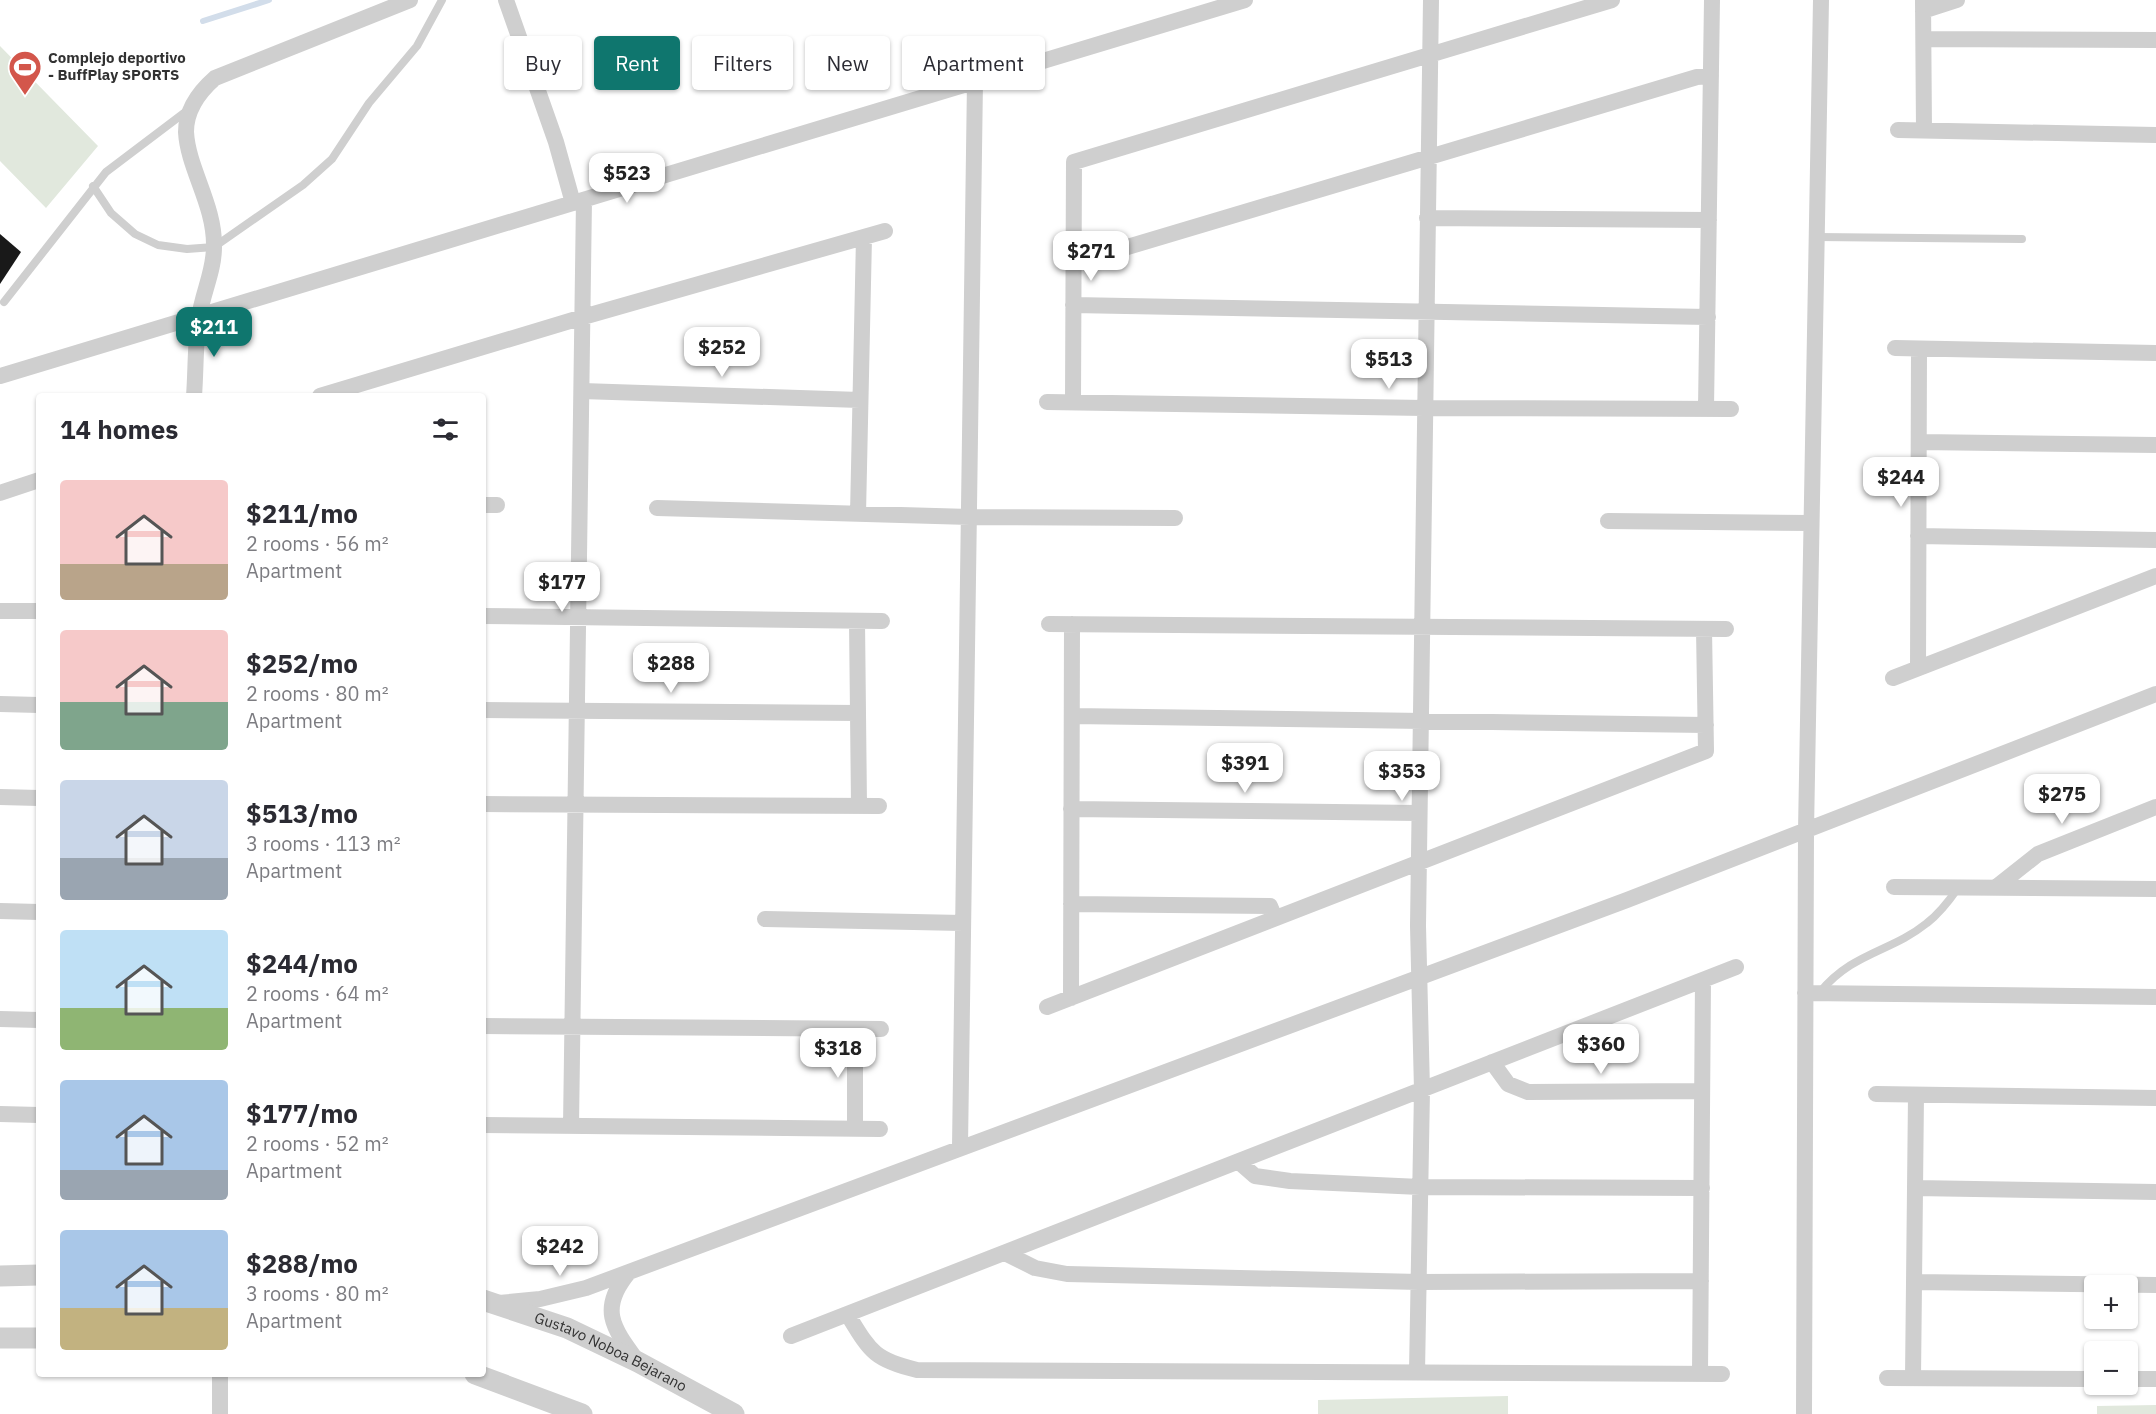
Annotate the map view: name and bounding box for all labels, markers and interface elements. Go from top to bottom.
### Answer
chip: Buy [504,36,582,90]
chip: Rent [594,36,680,90]
chip: Filters [692,36,793,90]
chip: New [805,36,890,90]
chip: Apartment [902,36,1045,90]
place label: Complejo deportivo - BuffPlay SPORTS [48,48,186,84]
sports icon: Complejo deportivo - BuffPlay SPORTS [7,49,43,96]
pin: $523 [591,153,663,204]
text: $523 [603,159,651,186]
pin: $271 [1055,231,1127,282]
text: $271 [1067,237,1115,264]
pin: $211 [178,307,250,358]
text: $211 [190,313,238,340]
pin: $252 [686,327,758,378]
text: $252 [698,333,746,360]
pin: $513 [1353,339,1425,390]
text: $513 [1365,345,1413,372]
text: 14 homes [60,412,178,446]
icon: filters [429,413,462,446]
pin: $244 [1865,457,1937,508]
text: $244 [1877,463,1925,490]
text: $211/mo [246,496,358,530]
icon: home [108,504,180,576]
text: 2 rooms · 56 m² [246,530,389,557]
text: Apartment [246,557,342,584]
pin: $177 [526,562,598,613]
text: $177 [538,568,586,595]
pin: $288 [635,643,707,694]
text: $252/mo [246,646,358,680]
text: $288 [647,649,695,676]
icon: home [108,654,180,726]
text: 2 rooms · 80 m² [246,680,389,707]
text: Apartment [246,707,342,734]
pin: $391 [1209,743,1281,794]
text: $391 [1221,749,1269,776]
pin: $353 [1366,751,1438,802]
text: $353 [1378,757,1426,784]
pin: $275 [2026,774,2098,825]
text: $275 [2038,780,2086,807]
text: $513/mo [246,796,358,830]
icon: home [108,804,180,876]
text: 3 rooms · 113 m² [246,830,401,857]
text: Apartment [246,857,342,884]
text: $244/mo [246,946,358,980]
icon: home [108,954,180,1026]
text: 2 rooms · 64 m² [246,980,389,1007]
text: Apartment [246,1007,342,1034]
pin: $360 [1565,1024,1637,1075]
pin: $318 [802,1028,874,1079]
text: $360 [1577,1030,1625,1057]
text: $318 [814,1034,862,1061]
text: $177/mo [246,1096,358,1130]
icon: home [108,1104,180,1176]
text: 2 rooms · 52 m² [246,1130,389,1157]
text: Apartment [246,1157,342,1184]
pin: $242 [524,1226,596,1277]
text: $242 [536,1232,584,1259]
text: $288/mo [246,1246,358,1280]
icon: home [108,1254,180,1326]
map controls [2084,1275,2138,1395]
button: + [2084,1275,2138,1329]
text: 3 rooms · 80 m² [246,1280,389,1307]
text: Apartment [246,1307,342,1334]
street label: Gustavo Noboa Bejarano [532,1308,690,1396]
button: − [2084,1341,2138,1395]

